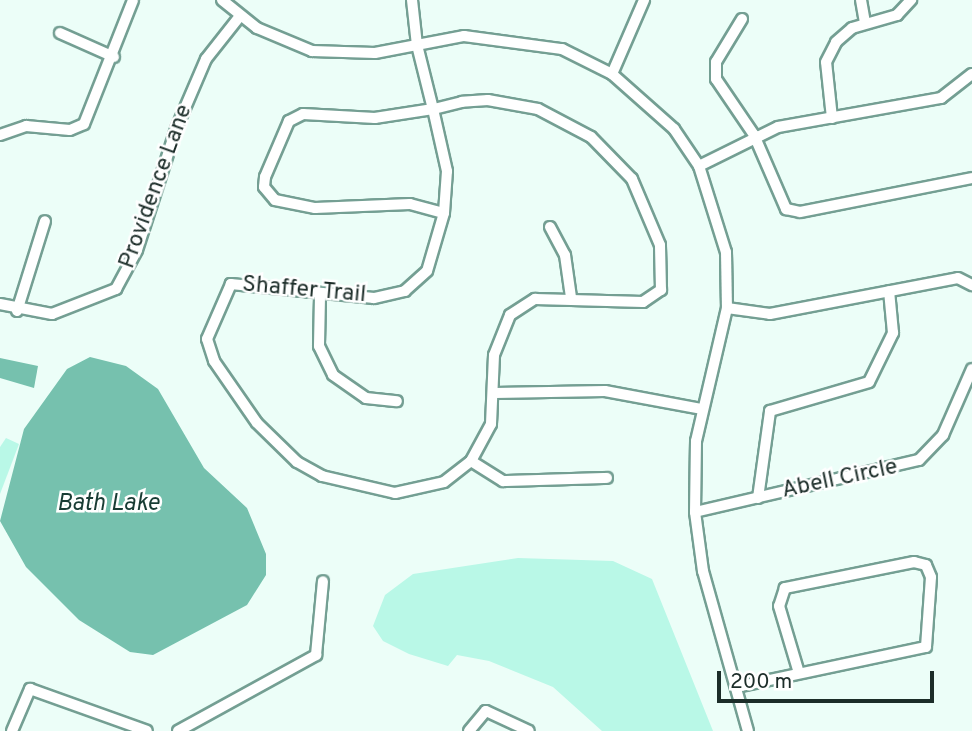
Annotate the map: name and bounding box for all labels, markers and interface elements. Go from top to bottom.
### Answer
street label: Providence Lane [115,101,199,273]
street label: Shaffer Trail [240,272,368,310]
street label: Abell Circle [780,454,900,506]
water label: Bath Lake [57,491,159,519]
scale bar [720,658,937,702]
text: 200 m [730,669,792,696]

